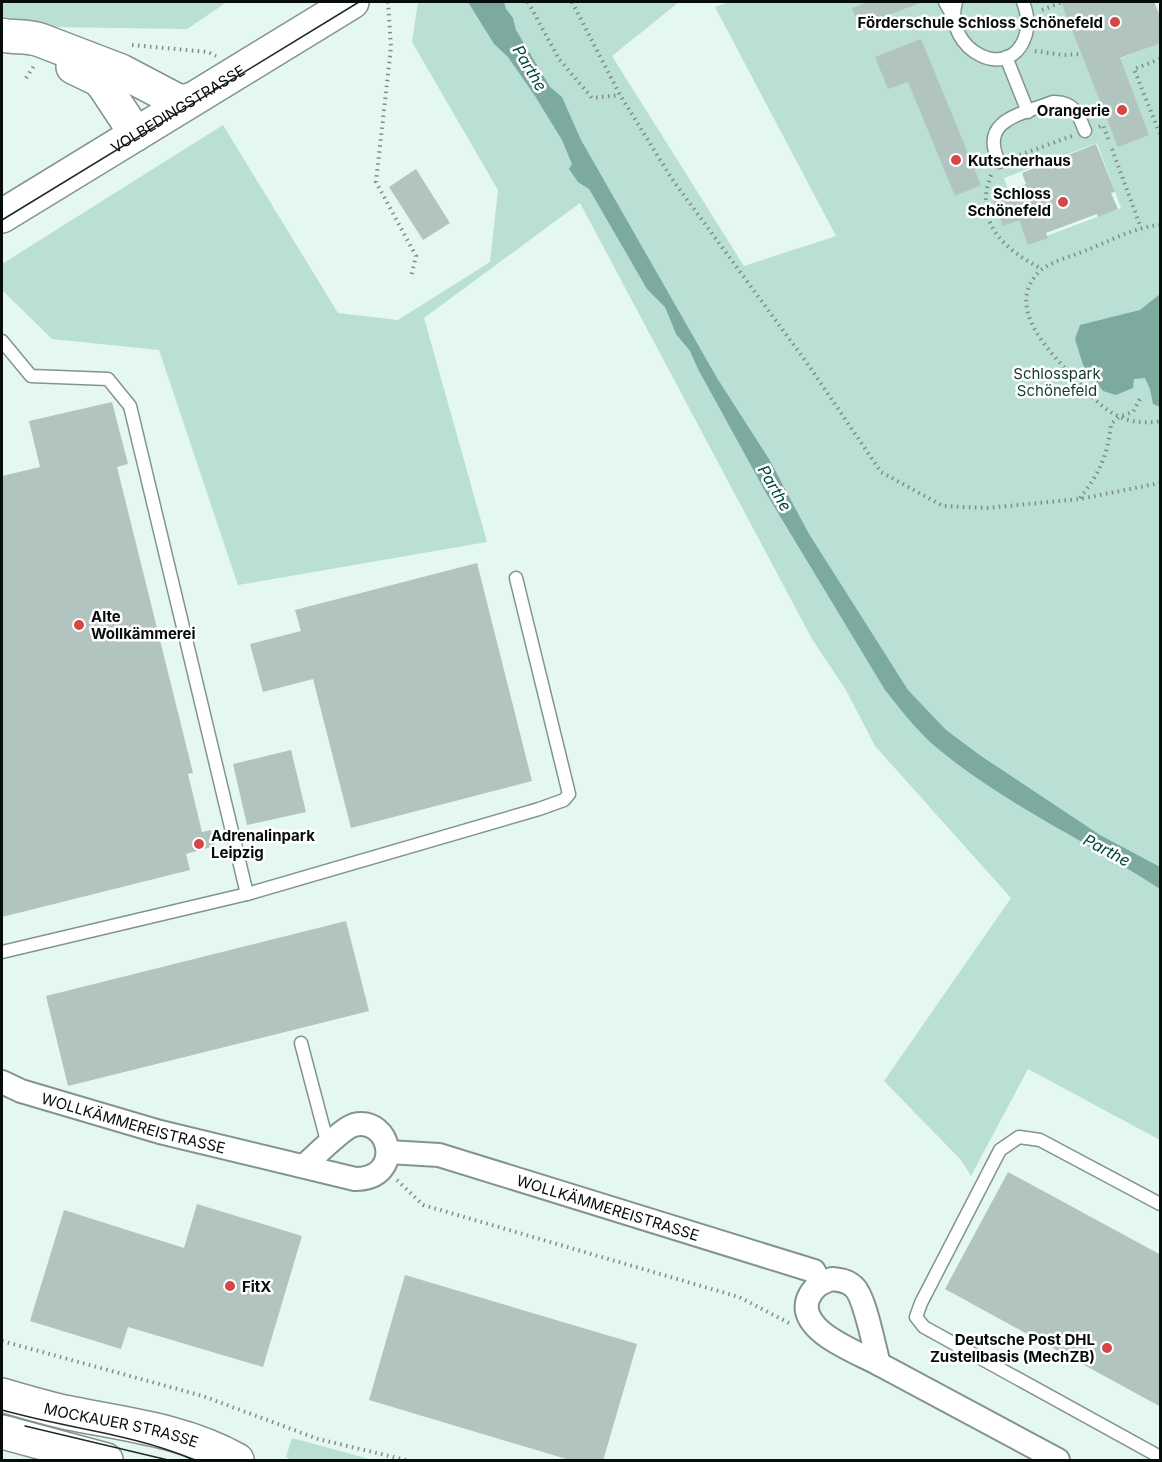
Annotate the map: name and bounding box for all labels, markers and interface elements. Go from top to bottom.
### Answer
place label: Förderschule Schloss Schönefeld [858,13,1103,32]
marker: Förderschule Schloss Schönefeld [1108,15,1122,29]
water label: Parthe [509,41,551,95]
street label: VOLBEDINGSTRASSE [107,60,248,157]
place label: Orangerie [1037,101,1110,120]
marker: Orangerie [1115,103,1129,117]
place label: Kutscherhaus [968,151,1071,170]
marker: Kutscherhaus [949,153,963,167]
place label: Schloss Schönefeld [967,184,1051,220]
marker: Schloss Schönefeld [1056,195,1070,209]
park label: Schlosspark Schönefeld [1013,364,1101,400]
water label: Parthe [754,461,796,515]
place label: Alte Wollkämmerei [91,607,196,643]
marker: Alte Wollkämmerei [72,618,86,632]
place label: Adrenalinpark Leipzig [211,826,315,862]
water label: Parthe [1080,829,1134,871]
marker: Adrenalinpark Leipzig [192,837,206,851]
street label: WOLLKÄMMEREISTRASSE [39,1088,227,1157]
street label: WOLLKÄMMEREISTRASSE [514,1170,702,1244]
place label: FitX [242,1277,271,1296]
marker: FitX [223,1279,237,1293]
place label: Deutsche Post DHL Zustellbasis (MechZB) [930,1330,1095,1366]
marker: Deutsche Post DHL Zustellbasis (MechZB) [1100,1341,1114,1355]
street label: MOCKAUER STRASSE [42,1398,201,1451]

